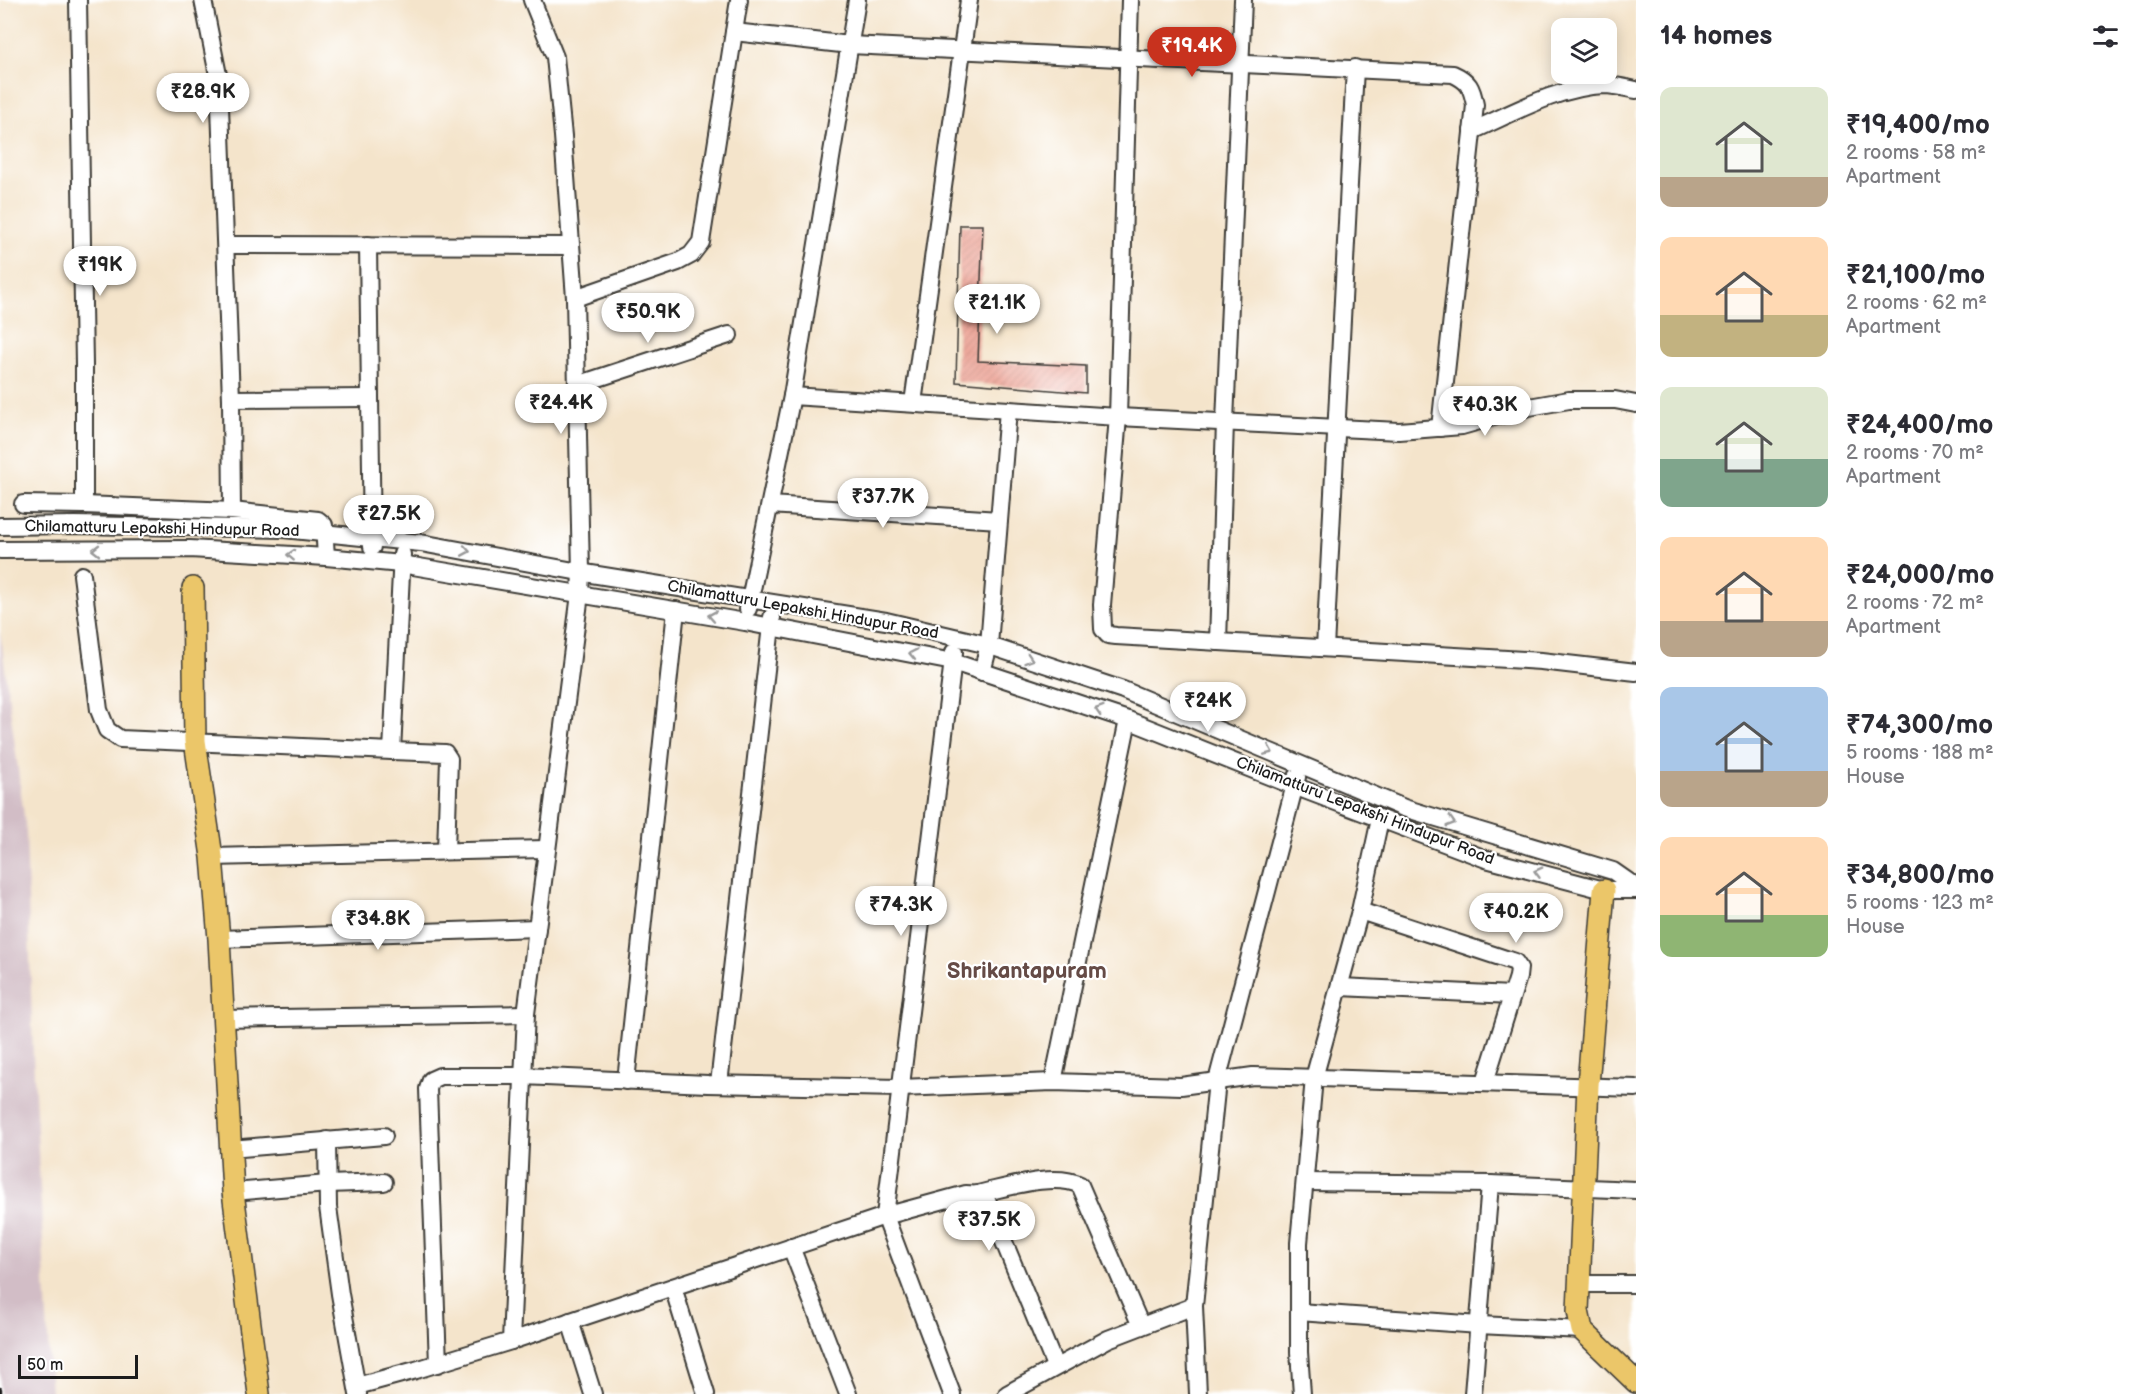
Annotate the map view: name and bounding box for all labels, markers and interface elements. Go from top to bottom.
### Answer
map controls [1551,18,1617,84]
button: layers [1551,18,1617,84]
icon: filters [2089,20,2122,53]
text: 14 homes [1660,21,1772,52]
pin: ₹19.4K [1143,27,1241,78]
text: ₹19.4K [1161,34,1223,58]
pin: ₹28.9K [154,73,252,124]
text: ₹28.9K [170,80,236,104]
text: ₹19,400/mo [1846,110,1990,141]
icon: home [1708,111,1780,183]
text: 2 rooms · 58 m² [1846,141,1986,165]
text: Apartment [1846,165,1941,189]
pin: ₹19K [64,246,136,297]
text: ₹19K [77,253,123,277]
text: ₹21,100/mo [1846,260,1985,291]
icon: home [1708,261,1780,333]
pin: ₹21.1K [948,284,1046,335]
text: ₹21.1K [968,291,1026,315]
text: 2 rooms · 62 m² [1846,291,1987,315]
pin: ₹50.9K [599,293,697,344]
text: ₹50.9K [615,300,681,324]
text: Apartment [1846,315,1941,339]
pin: ₹24.4K [512,384,610,435]
pin: ₹40.3K [1436,386,1534,437]
text: ₹24.4K [529,391,593,415]
text: ₹40.3K [1452,393,1518,417]
text: ₹24,400/mo [1846,410,1993,441]
icon: home [1708,411,1780,483]
text: 2 rooms · 70 m² [1846,441,1984,465]
text: Apartment [1846,465,1941,489]
pin: ₹37.7K [834,478,932,529]
text: ₹37.7K [851,485,915,509]
pin: ₹27.5K [340,495,438,546]
text: ₹27.5K [357,502,421,526]
street label: Chilamatturu Lepakshi Hindupur Road [24,517,300,541]
one-way arrow [92,544,101,556]
one-way arrow [461,544,471,557]
one-way arrow [287,548,296,561]
text: ₹24,000/mo [1846,560,1994,591]
icon: home [1708,561,1780,633]
street label: Chilamatturu Lepakshi Hindupur Road [666,577,940,643]
text: 2 rooms · 72 m² [1846,591,1984,615]
one-way arrow [708,611,717,623]
text: Apartment [1846,615,1941,639]
one-way arrow [908,648,918,661]
one-way arrow [1023,651,1034,664]
pin: ₹24K [1172,682,1244,733]
text: ₹24K [1184,689,1232,713]
one-way arrow [1094,705,1105,718]
text: ₹74,300/mo [1846,710,1993,741]
icon: home [1708,711,1780,783]
text: 5 rooms · 188 m² [1846,741,1994,765]
one-way arrow [1263,744,1274,756]
street label: Chilamatturu Lepakshi Hindupur Road [1233,753,1497,869]
text: House [1846,765,1905,789]
one-way arrow [1445,815,1456,827]
text: ₹34,800/mo [1846,860,1994,891]
icon: home [1708,861,1780,933]
one-way arrow [1533,867,1543,880]
pin: ₹74.3K [852,886,950,937]
text: 5 rooms · 123 m² [1846,891,1994,915]
text: ₹74.3K [869,893,933,917]
pin: ₹40.2K [1467,893,1565,944]
pin: ₹34.8K [329,900,427,951]
text: ₹40.2K [1483,900,1549,924]
text: ₹34.8K [346,907,410,931]
text: House [1846,915,1905,939]
district label: Shrikantapuram [947,958,1107,985]
pin: ₹37.5K [940,1201,1038,1252]
text: ₹37.5K [957,1208,1021,1232]
scale bar [18,1352,138,1380]
text: 50 m [27,1356,63,1375]

